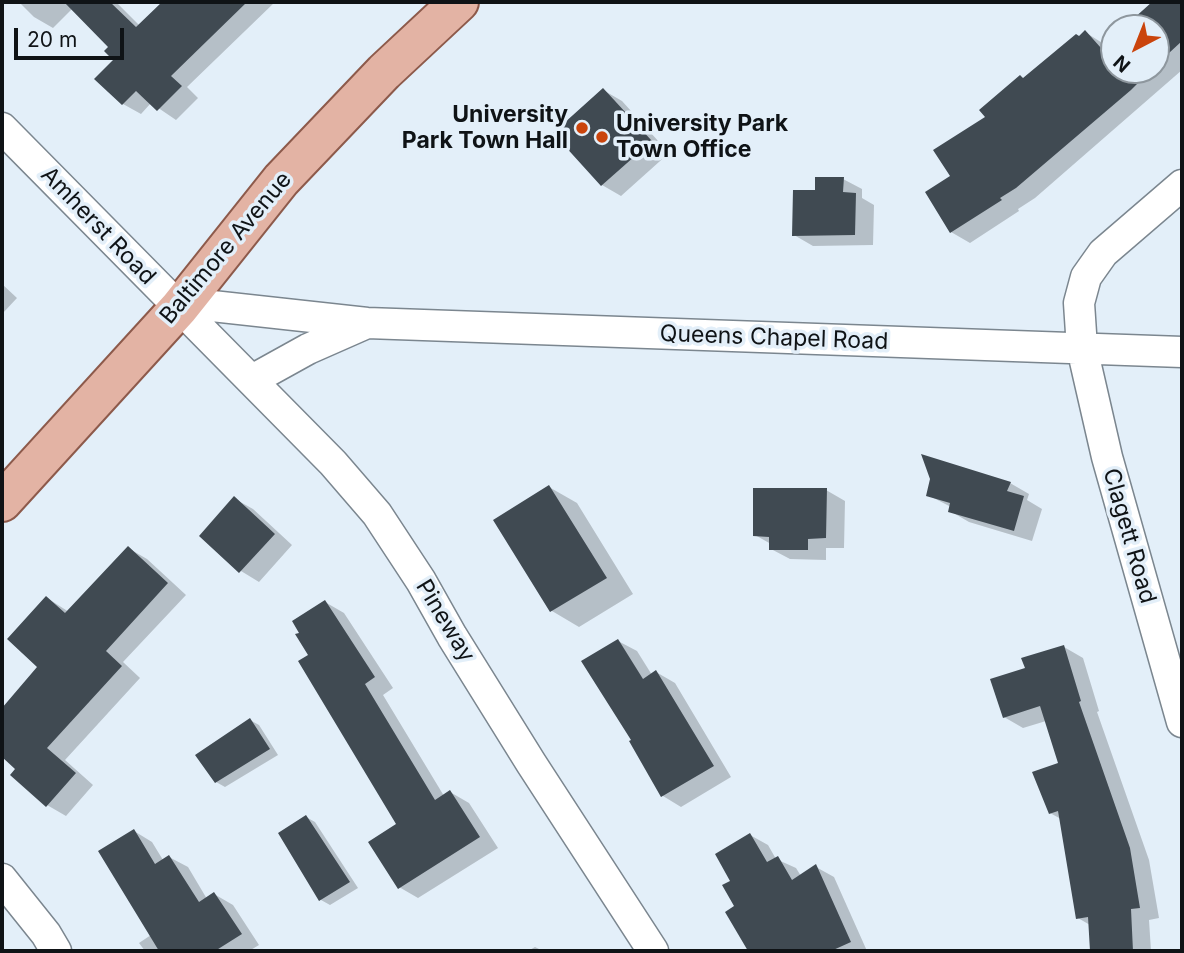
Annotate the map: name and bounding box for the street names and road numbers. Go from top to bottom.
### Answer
street label: Amherst Road [35,161,161,291]
street label: Baltimore Avenue [154,166,298,330]
street label: Queens Chapel Road [659,320,889,356]
street label: Clagett Road [1097,465,1161,607]
street label: Pineway [410,575,480,667]

